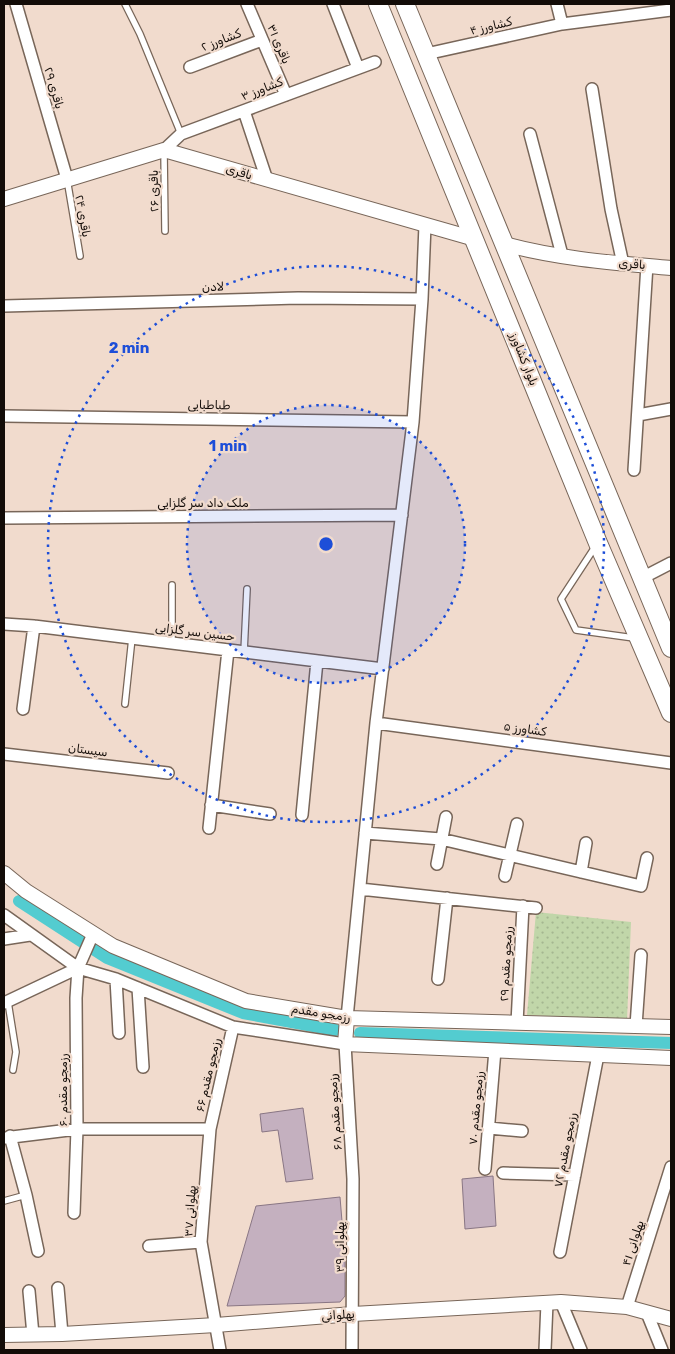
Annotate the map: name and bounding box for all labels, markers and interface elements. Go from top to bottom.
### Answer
street label: کشاورز ۴ [469,14,514,39]
street label: باقری ۳۱ [264,22,294,66]
street label: کشاورز ۲ [199,26,244,55]
street label: باقری ۲۹ [40,66,67,111]
street label: کشاورز ۳ [239,74,286,104]
street label: باقری [224,162,254,183]
street label: باقری ۲۶ [147,170,162,212]
street label: باقری ۲۴ [71,194,94,238]
street label: باقری [618,256,646,273]
street label: لادن [202,280,224,294]
street label: بلوار کشاورز [506,329,541,388]
text: 2 min [109,339,149,357]
street label: طباطبایی [187,398,231,413]
text: 1 min [209,437,247,455]
street label: ملک داد سر گلزایی [157,496,249,511]
centre of rings [317,535,335,553]
street label: حسین سر گلزایی [154,620,236,645]
street label: کشاورز ۵ [502,719,548,740]
street label: سیستان [67,741,109,759]
street label: رزمجو مقدم ۲۹ [497,926,517,1002]
street label: رزمجو مقدم [290,1001,352,1027]
street label: رزمجو مقدم ۶۶ [193,1037,225,1114]
street label: رزمجو مقدم ۶۰ [56,1054,72,1126]
street label: رزمجو مقدم ۷۰ [466,1070,488,1146]
street label: رزمجو مقدم ۶۸ [325,1073,347,1151]
street label: رزمجو مقدم ۷۲ [551,1111,581,1189]
street label: پهلوانی ۳۷ [181,1185,200,1237]
street label: پهلوانی ۴۱ [619,1219,648,1268]
street label: پهلوانی ۳۹ [333,1221,348,1273]
street label: پهلوانی [321,1307,355,1324]

